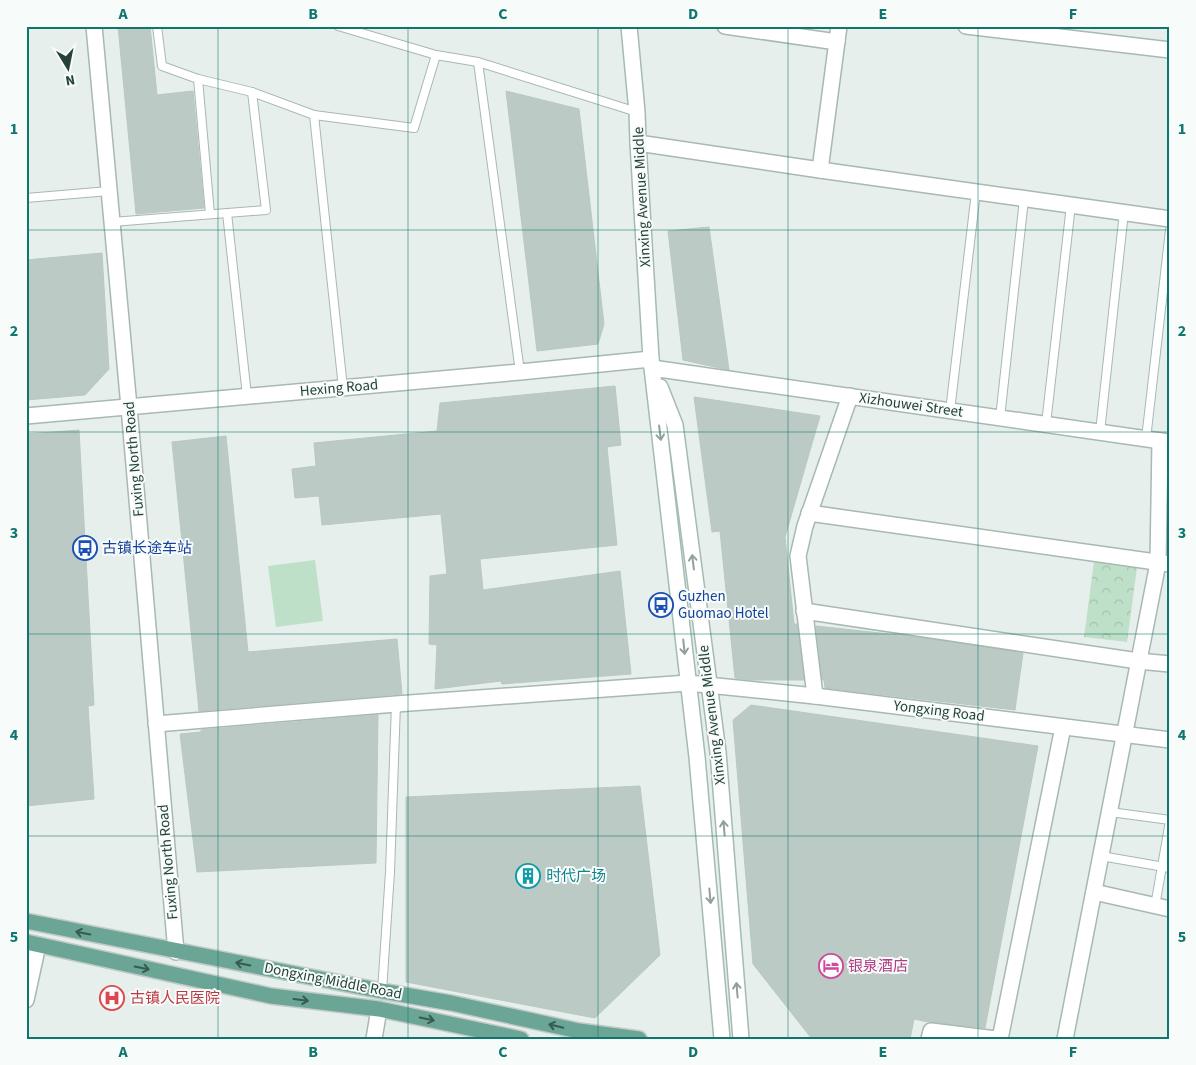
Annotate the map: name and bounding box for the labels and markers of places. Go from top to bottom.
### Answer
bus stop icon: 古镇长途车站 [72,535,98,561]
place label: 古镇长途车站 [102,538,192,559]
place label: Guzhen Guomao Hotel [678,586,769,624]
bus stop icon: Guzhen Guomao Hotel [648,592,674,618]
building icon: 时代广场 [515,863,541,889]
place label: 时代广场 [546,866,606,887]
hotel icon: 银泉酒店 [818,953,844,979]
place label: 银泉酒店 [848,956,908,977]
hospital icon: 古镇人民医院 [99,985,125,1011]
place label: 古镇人民医院 [130,988,220,1009]

